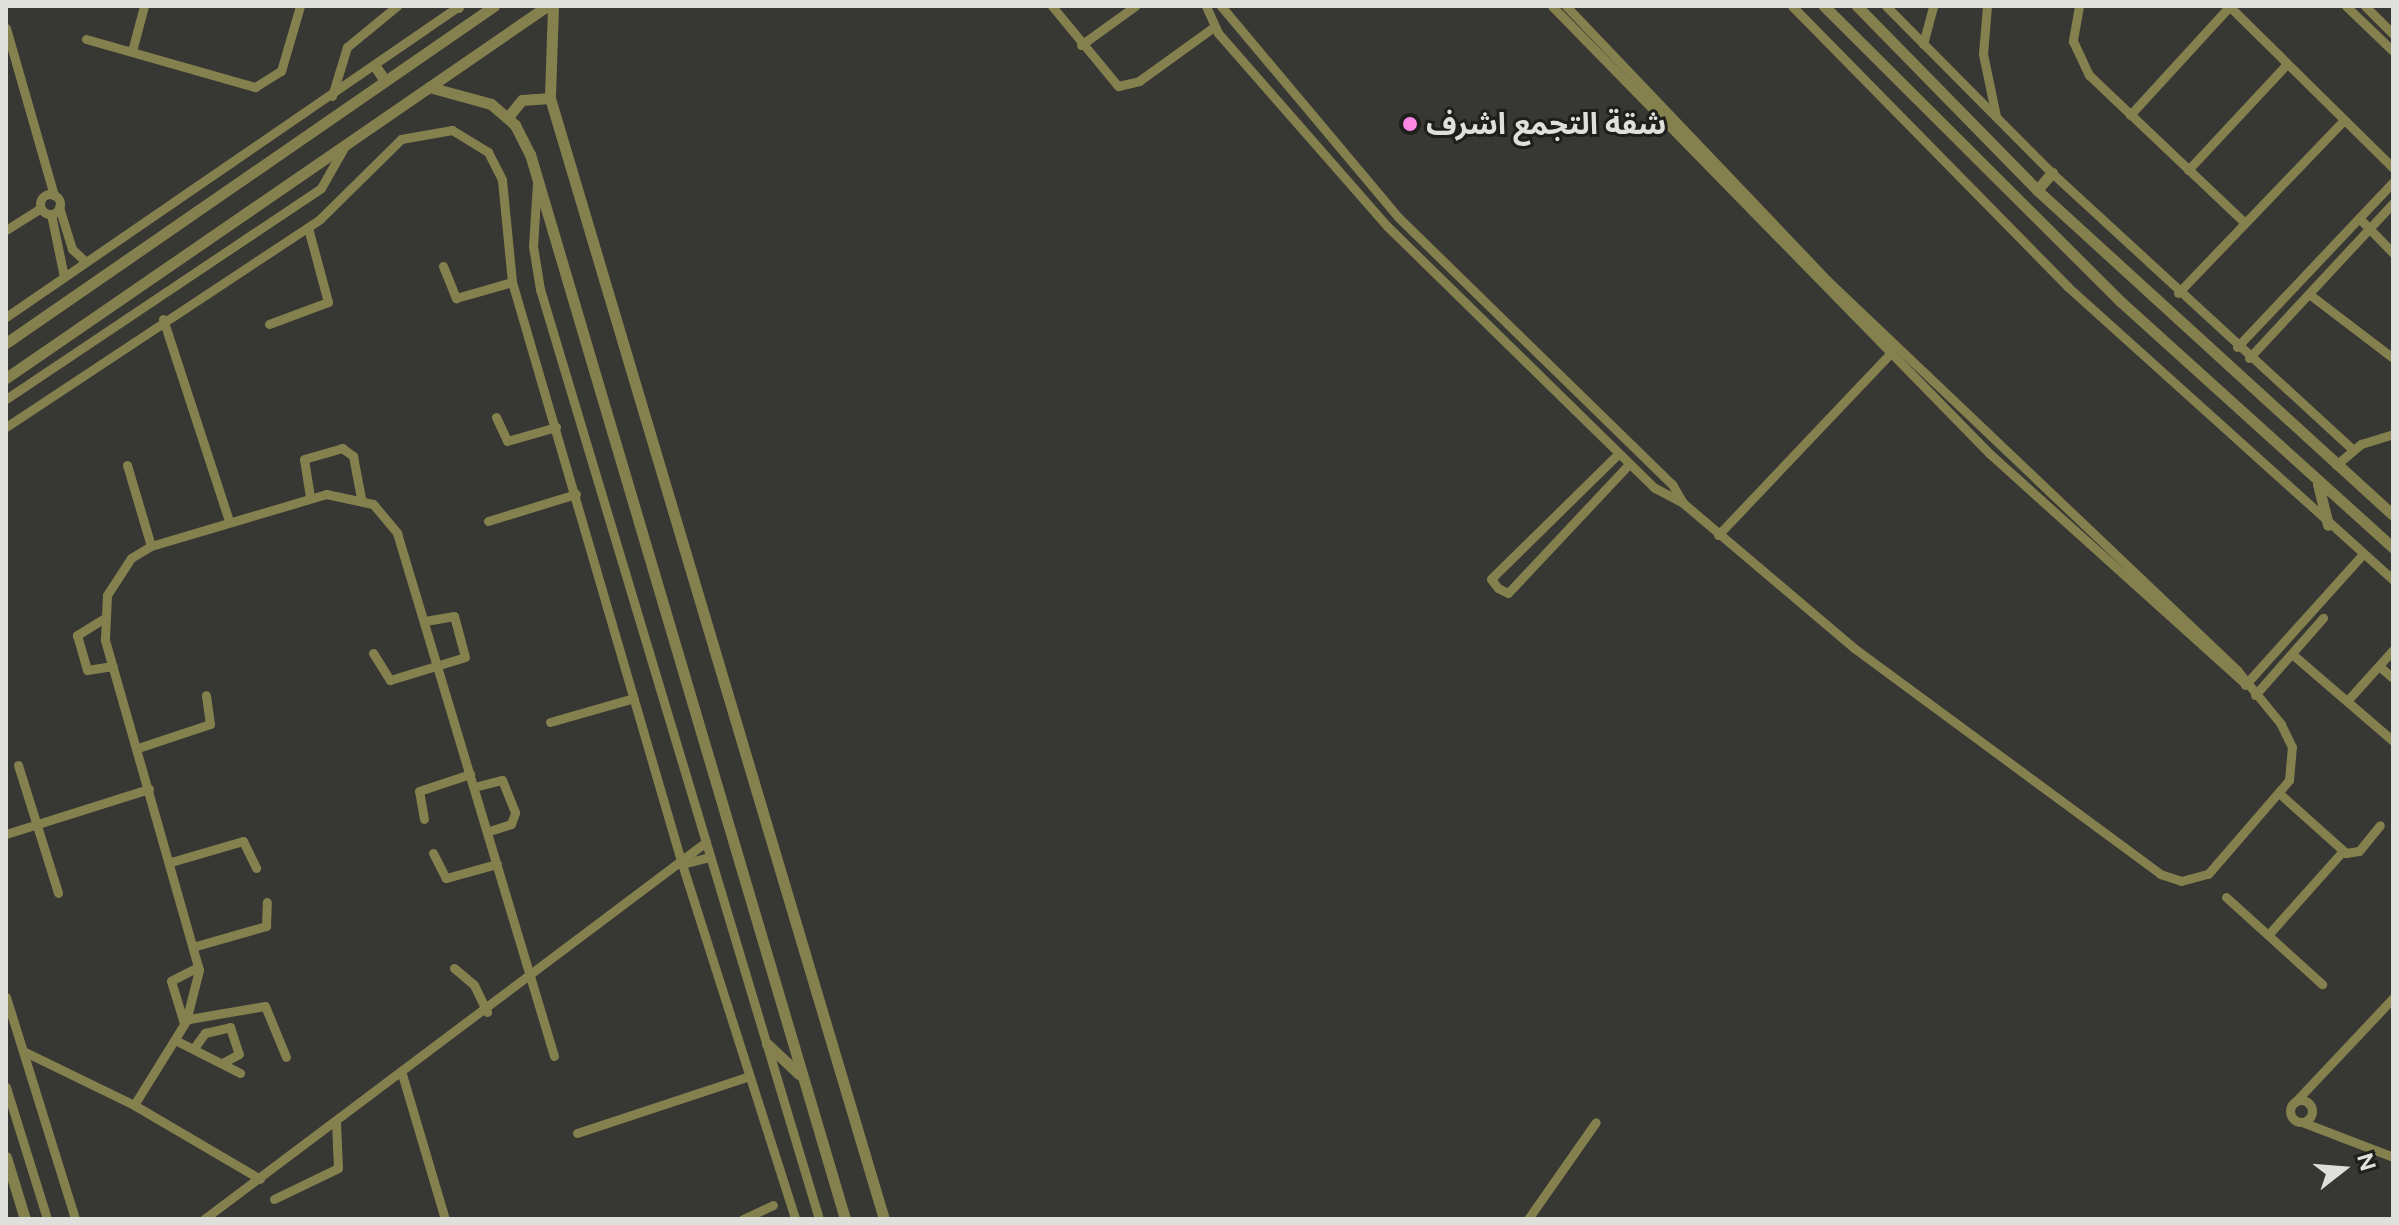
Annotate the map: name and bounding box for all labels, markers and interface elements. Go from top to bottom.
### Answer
place label: شقة التجمع اشرف [1426,106,1666,142]
marker: شقة التجمع اشرف [1401,115,1419,133]
north arrow [2303,1129,2383,1209]
text: N [2351,1150,2382,1174]

